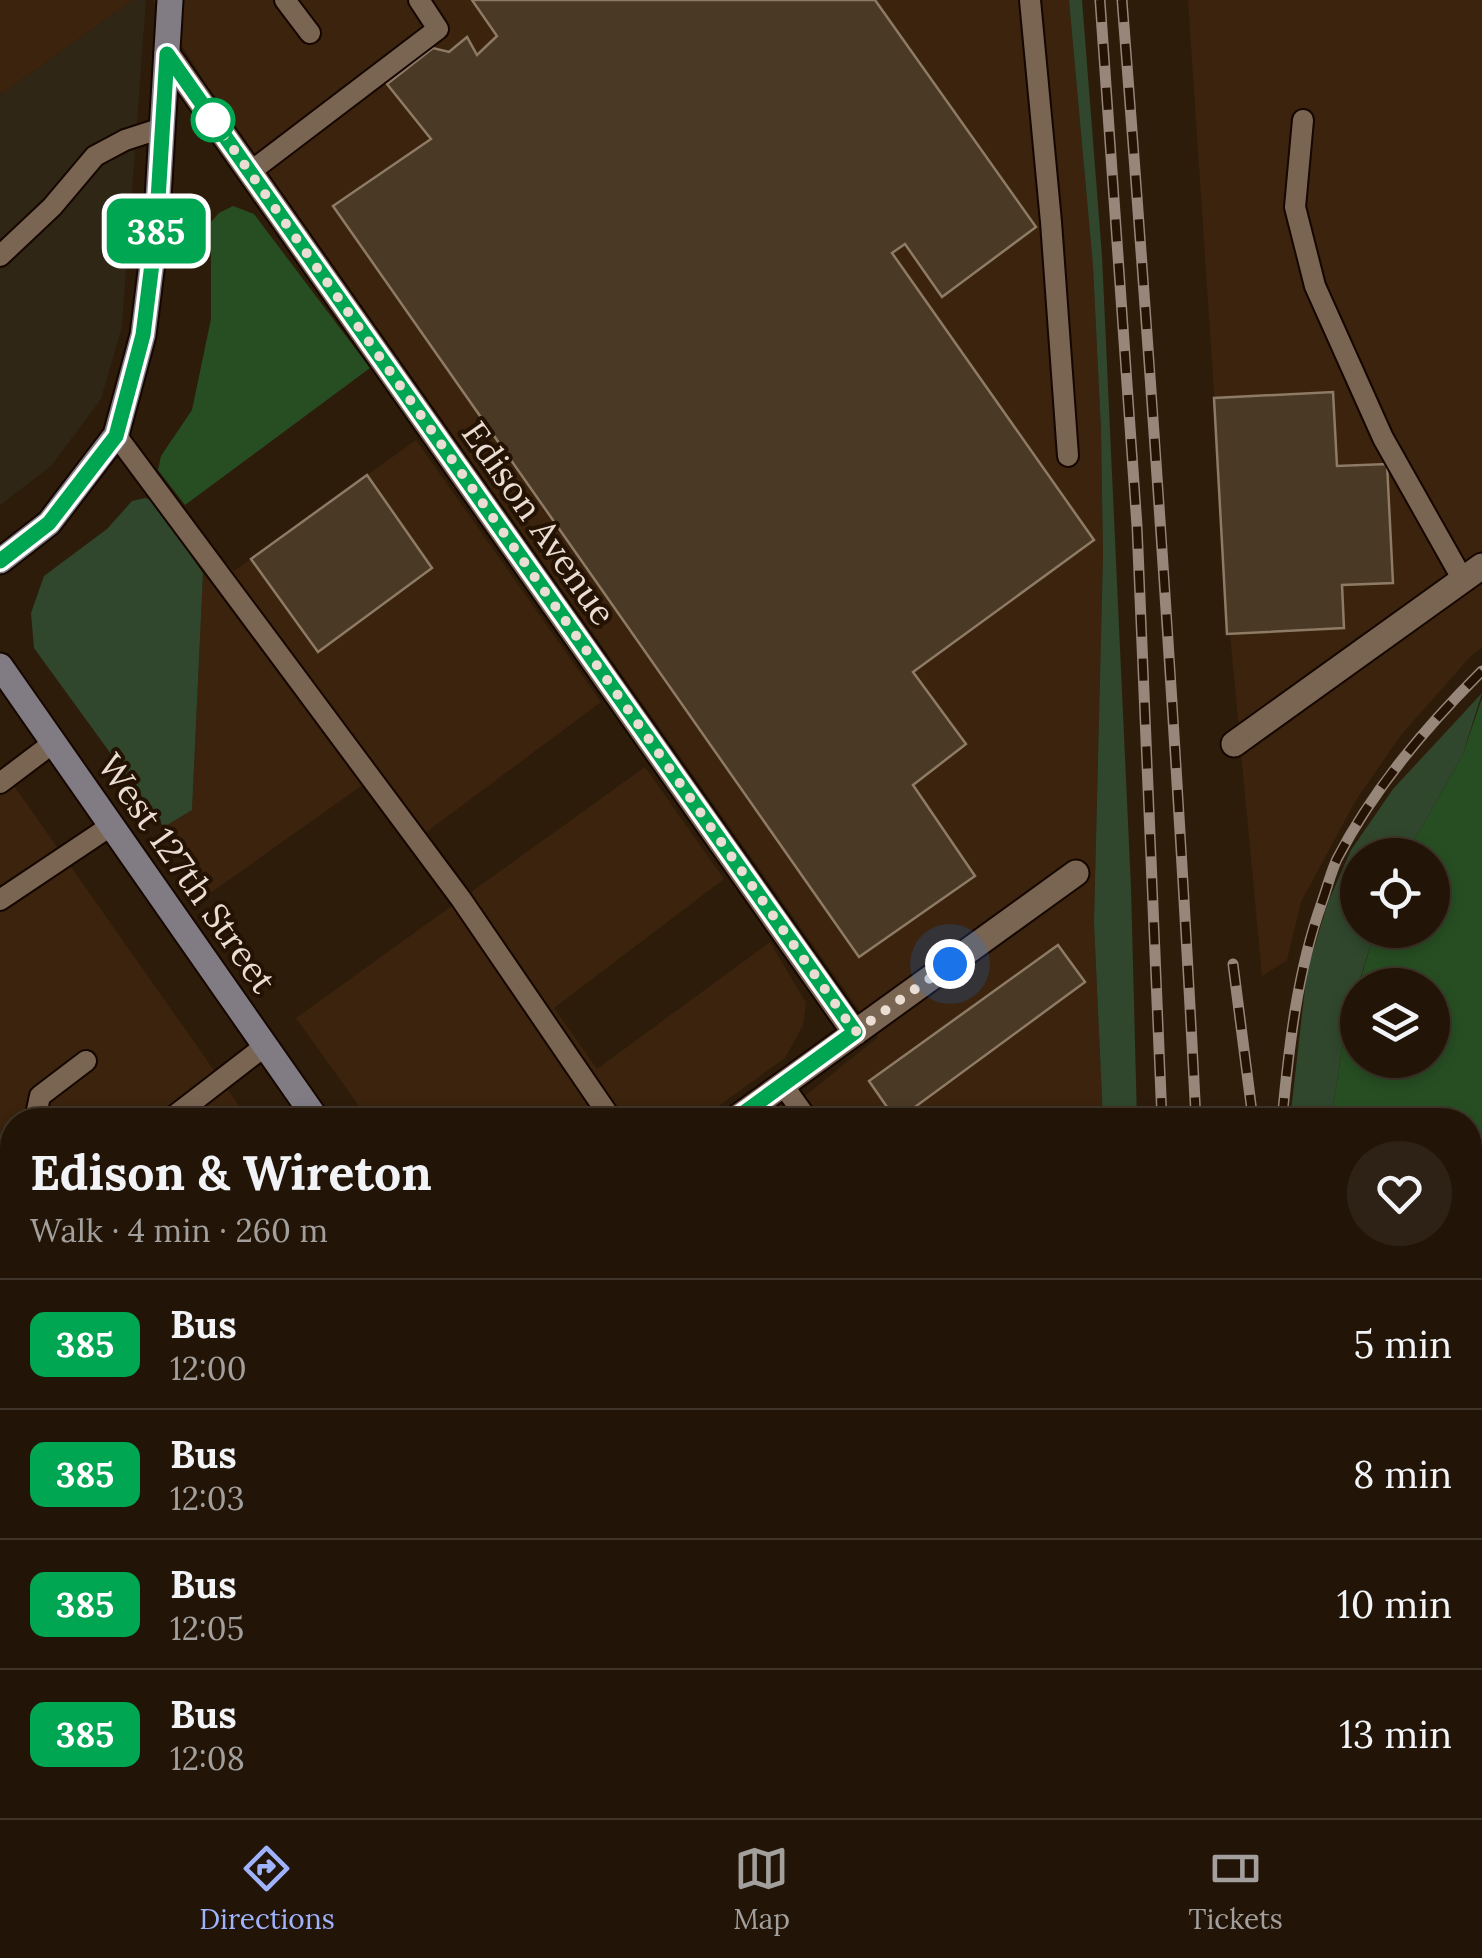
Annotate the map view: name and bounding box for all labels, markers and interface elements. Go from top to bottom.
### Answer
unlabelled marker [192,99,234,141]
line badge: 385 [98,198,214,264]
text: 385 [127,209,185,254]
street label: Edison Avenue [452,412,626,634]
street label: West 127th Street [88,745,287,1002]
map controls [1340,838,1450,1078]
button: locate [1340,838,1450,948]
your location [925,939,975,989]
button: layers [1340,968,1450,1078]
button: heart [1347,1141,1452,1246]
text: Edison & Wireton [30,1142,432,1203]
text: Walk · 4 min · 260 m [30,1210,328,1251]
text: Bus [170,1300,237,1348]
text: 5 min [1354,1320,1452,1368]
text: 385 [56,1322,114,1367]
text: 12:00 [170,1348,247,1389]
text: Bus [170,1430,237,1478]
text: 8 min [1353,1450,1452,1498]
text: 385 [56,1452,114,1497]
text: 12:03 [170,1478,245,1519]
text: Bus [170,1560,237,1608]
text: 10 min [1337,1580,1452,1628]
text: 385 [56,1582,114,1627]
text: 12:05 [170,1608,244,1649]
text: Bus [170,1690,237,1738]
text: 13 min [1339,1710,1452,1758]
text: 385 [56,1712,114,1757]
text: 12:08 [170,1738,245,1779]
tab: Directions [199,1841,335,1937]
tab: Map [733,1841,790,1937]
tab: Tickets [1188,1841,1283,1937]

